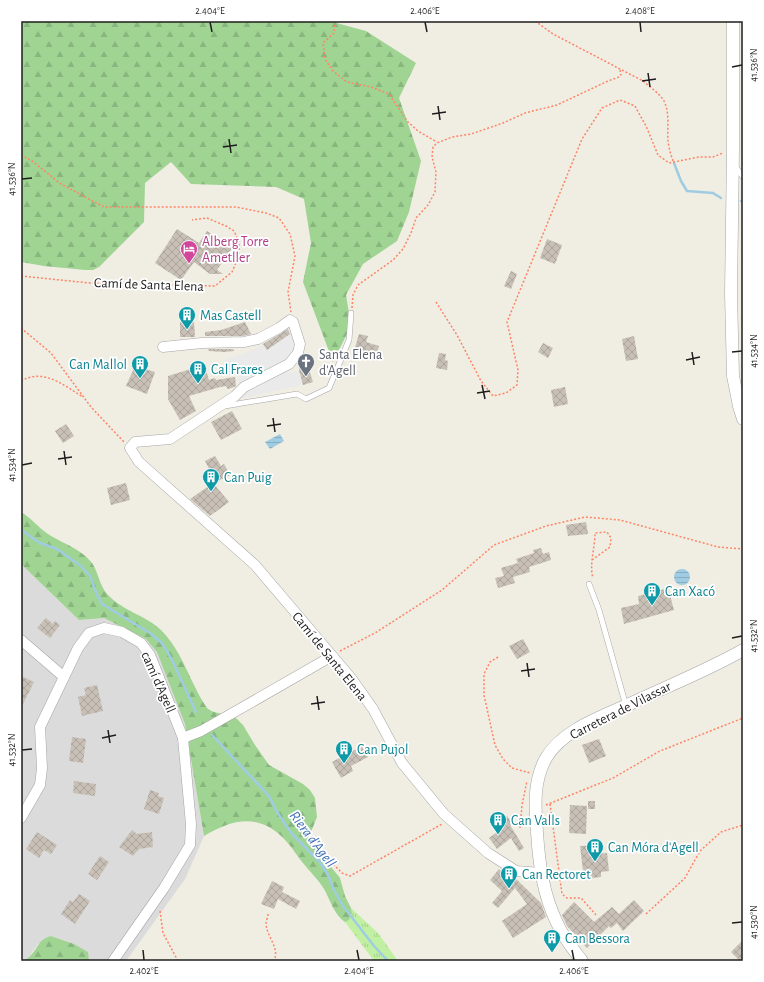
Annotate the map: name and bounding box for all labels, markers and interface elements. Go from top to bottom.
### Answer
text: 2.404°E [195,6,225,16]
text: 2.406°E [410,6,440,16]
text: 2.408°E [625,6,655,16]
text: 41.536°N [749,48,759,82]
text: 41.536°N [7,162,17,196]
place label: Alberg Torre Ametller [202,235,269,265]
hotel icon: Alberg Torre Ametller [179,239,199,264]
street label: Camí de Santa Elena [94,276,205,294]
building icon: Mas Castell [177,305,197,330]
place label: Mas Castell [200,309,261,323]
text: 41.534°N [749,334,759,368]
place label: Santa Elena d'Agell [319,348,383,378]
church icon: Santa Elena d'Agell [296,352,316,377]
building icon: Can Mallol [130,354,150,379]
place label: Can Mallol [69,358,127,372]
building icon: Cal Frares [188,359,208,384]
place label: Cal Frares [211,363,263,377]
text: 41.534°N [7,448,17,482]
building icon: Can Puig [201,467,221,492]
place label: Can Puig [224,471,272,485]
building icon: Can Xacó [642,581,662,606]
place label: Can Xacó [665,585,715,599]
street label: Camí de Santa Elena [289,609,370,704]
text: 41.532°N [749,619,759,653]
street label: camí d'Agell [138,650,178,715]
street label: Carretera de Vilassar [568,679,674,742]
text: 41.532°N [7,733,17,767]
building icon: Can Pujol [334,739,354,764]
place label: Can Pujol [357,743,408,757]
water label: Riera d'Agell [287,808,339,871]
building icon: Can Valls [488,810,508,835]
place label: Can Valls [511,814,560,828]
building icon: Can Móra d'Agell [585,837,605,862]
place label: Can Móra d'Agell [608,841,699,855]
building icon: Can Rectoret [499,864,519,889]
place label: Can Rectoret [522,868,591,882]
text: 41.530°N [749,905,759,939]
building icon: Can Bessora [542,928,562,953]
place label: Can Bessora [565,932,630,946]
text: 2.402°E [129,966,159,976]
text: 2.404°E [344,966,374,976]
text: 2.406°E [559,966,589,976]

